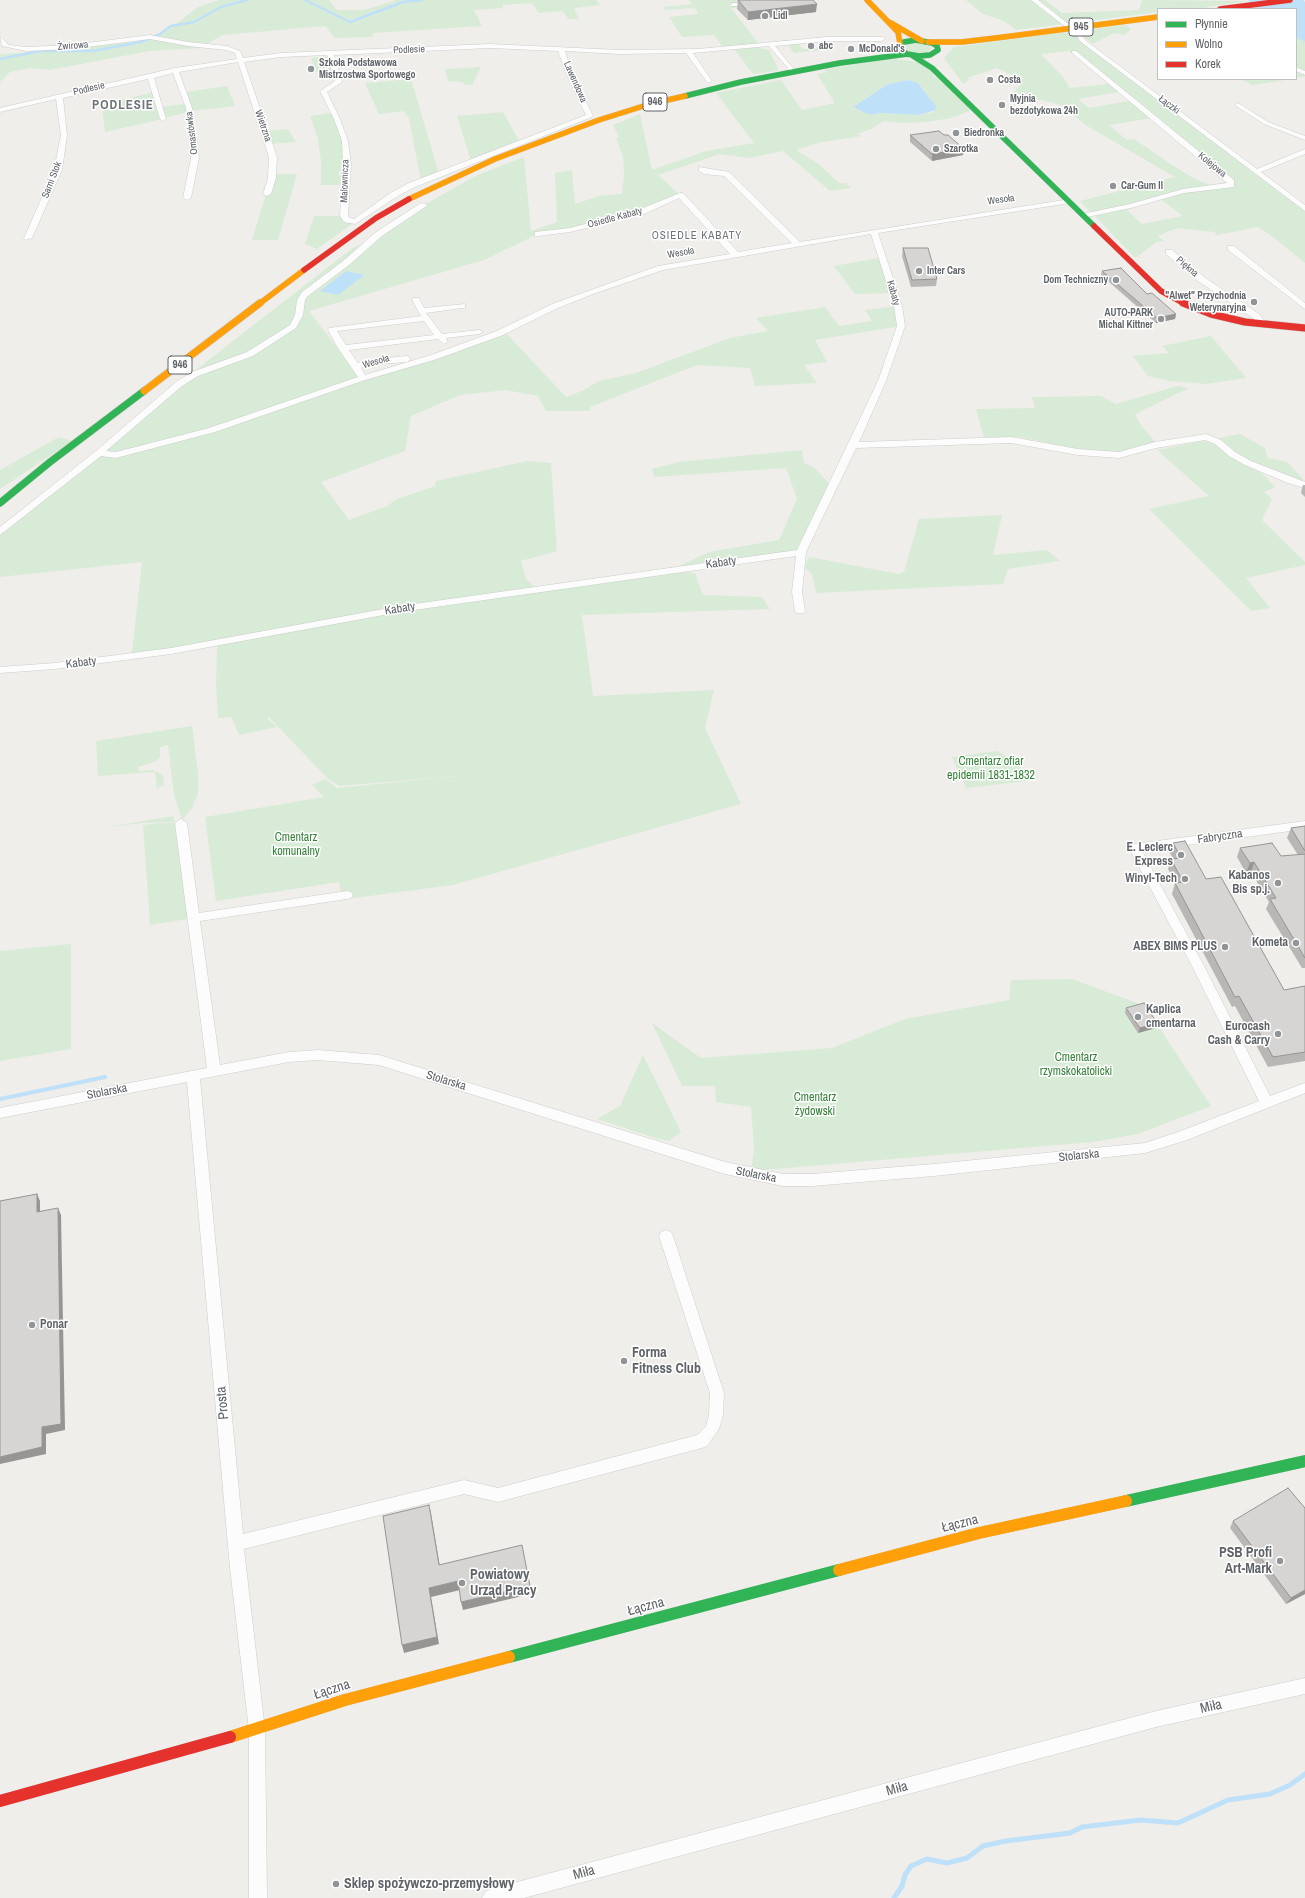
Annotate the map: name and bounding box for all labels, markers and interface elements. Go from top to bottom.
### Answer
legend [1157,8,1297,80]
place label: Lidl [773,10,788,22]
marker: Lidl [760,11,770,21]
text: Płynnie [1195,16,1228,32]
road number: 945 [1069,18,1093,36]
text: Wolno [1195,36,1223,52]
street label: Żwirowa [57,39,89,53]
place label: abc [819,40,833,52]
marker: abc [806,41,816,51]
street label: Podlesie [393,43,425,57]
place label: McDonald's [859,43,905,55]
marker: McDonald's [846,44,856,54]
text: Korek [1195,56,1221,72]
place label: Szkoła Podstawowa Mistrzostwa Sportowego [319,57,416,80]
street label: Lawendowa [561,60,589,104]
marker: Szkoła Podstawowa Mistrzostwa Sportowego [306,64,316,74]
place label: Costa [998,74,1021,86]
marker: Costa [985,75,995,85]
street label: Podlesie [72,80,106,98]
road number: 946 [643,93,667,111]
place label: Myjnia bezdotykowa 24h [1010,93,1078,116]
street label: Łączki [1156,93,1182,117]
district label: PODLESIE [92,98,154,114]
marker: Myjnia bezdotykowa 24h [997,100,1007,110]
street label: Wietrzna [252,109,274,143]
street label: Omastówka [183,111,201,155]
place label: Biedronka [964,127,1004,139]
marker: Biedronka [951,128,961,138]
place label: Szarotka [944,143,978,155]
marker: Szarotka [931,144,941,154]
street label: Kolejowa [1195,150,1229,180]
street label: Malownicza [338,159,352,203]
street label: Sarni Stok [40,160,64,200]
place label: Car-Gum II [1121,180,1163,192]
marker: Car-Gum II [1108,181,1118,191]
street label: Wesoła [987,192,1015,208]
street label: Osiedle Kabaty [586,205,644,231]
district label: OSIEDLE KABATY [652,229,742,243]
street label: Wesoła [667,245,695,261]
street label: Piękna [1173,254,1201,280]
place label: Inter Cars [927,265,965,277]
marker: Inter Cars [914,266,924,276]
place label: Dom Techniczny [1043,274,1108,286]
marker: Dom Techniczny [1111,275,1121,285]
street label: Kabaty [884,279,902,307]
place label: "Alwet" Przychodnia Weterynaryjna [1165,290,1246,314]
marker: "Alwet" Przychodnia Weterynaryjna [1249,297,1259,307]
place label: AUTO-PARK Michal Kittner [1099,307,1153,330]
marker: AUTO-PARK Michal Kittner [1156,314,1166,324]
street label: Wesoła [361,352,391,372]
road number: 946 [168,356,192,374]
street label: Kabaty [705,554,737,572]
street label: Kabaty [384,599,416,619]
street label: Kabaty [65,654,97,672]
park label: Cmentarz ofiar epidemii 1831-1832 [947,755,1035,783]
street label: Fabryczna [1196,827,1244,847]
park label: Cmentarz komunalny [272,831,320,859]
place label: E. Leclerc Express [1127,841,1173,869]
marker: E. Leclerc Express [1176,850,1186,860]
place label: Kabanos Bis sp.j. [1228,869,1270,897]
place label: Winyl-Tech [1125,872,1177,886]
marker: Winyl-Tech [1180,874,1190,884]
marker: Kabanos Bis sp.j. [1273,878,1283,888]
place label: Kometa [1252,936,1288,950]
marker: Kometa [1291,938,1301,948]
place label: ABEX BIMS PLUS [1133,940,1217,954]
marker: ABEX BIMS PLUS [1220,942,1230,952]
place label: Kaplica cmentarna [1146,1003,1196,1031]
marker: Kaplica cmentarna [1133,1012,1143,1022]
place label: Eurocash Cash & Carry [1208,1020,1270,1048]
marker: Eurocash Cash & Carry [1273,1029,1283,1039]
park label: Cmentarz rzymskokatolicki [1040,1051,1112,1079]
street label: Stolarska [424,1068,468,1094]
street label: Stolarska [85,1081,129,1103]
park label: Cmentarz żydowski [794,1091,836,1119]
street label: Stolarska [1058,1147,1100,1165]
street label: Stolarska [734,1164,778,1186]
place label: Ponar [40,1318,68,1332]
marker: Ponar [27,1320,37,1330]
place label: Forma Fitness Club [632,1345,701,1378]
marker: Forma Fitness Club [619,1356,629,1366]
street label: Prosta [213,1386,233,1420]
street label: Łączna [940,1511,980,1537]
place label: PSB Profi Art-Mark [1219,1545,1272,1578]
marker: PSB Profi Art-Mark [1275,1556,1285,1566]
place label: Powiatowy Urząd Pracy [470,1567,536,1600]
marker: Powiatowy Urząd Pracy [457,1578,467,1588]
street label: Łączna [626,1594,666,1620]
street label: Łączna [312,1676,352,1704]
street label: Miła [1199,1696,1223,1718]
street label: Miła [884,1778,910,1800]
street label: Miła [571,1862,597,1884]
place label: Sklep spożywczo-przemysłowy [344,1876,514,1892]
marker: Sklep spożywczo-przemysłowy [331,1879,341,1889]

